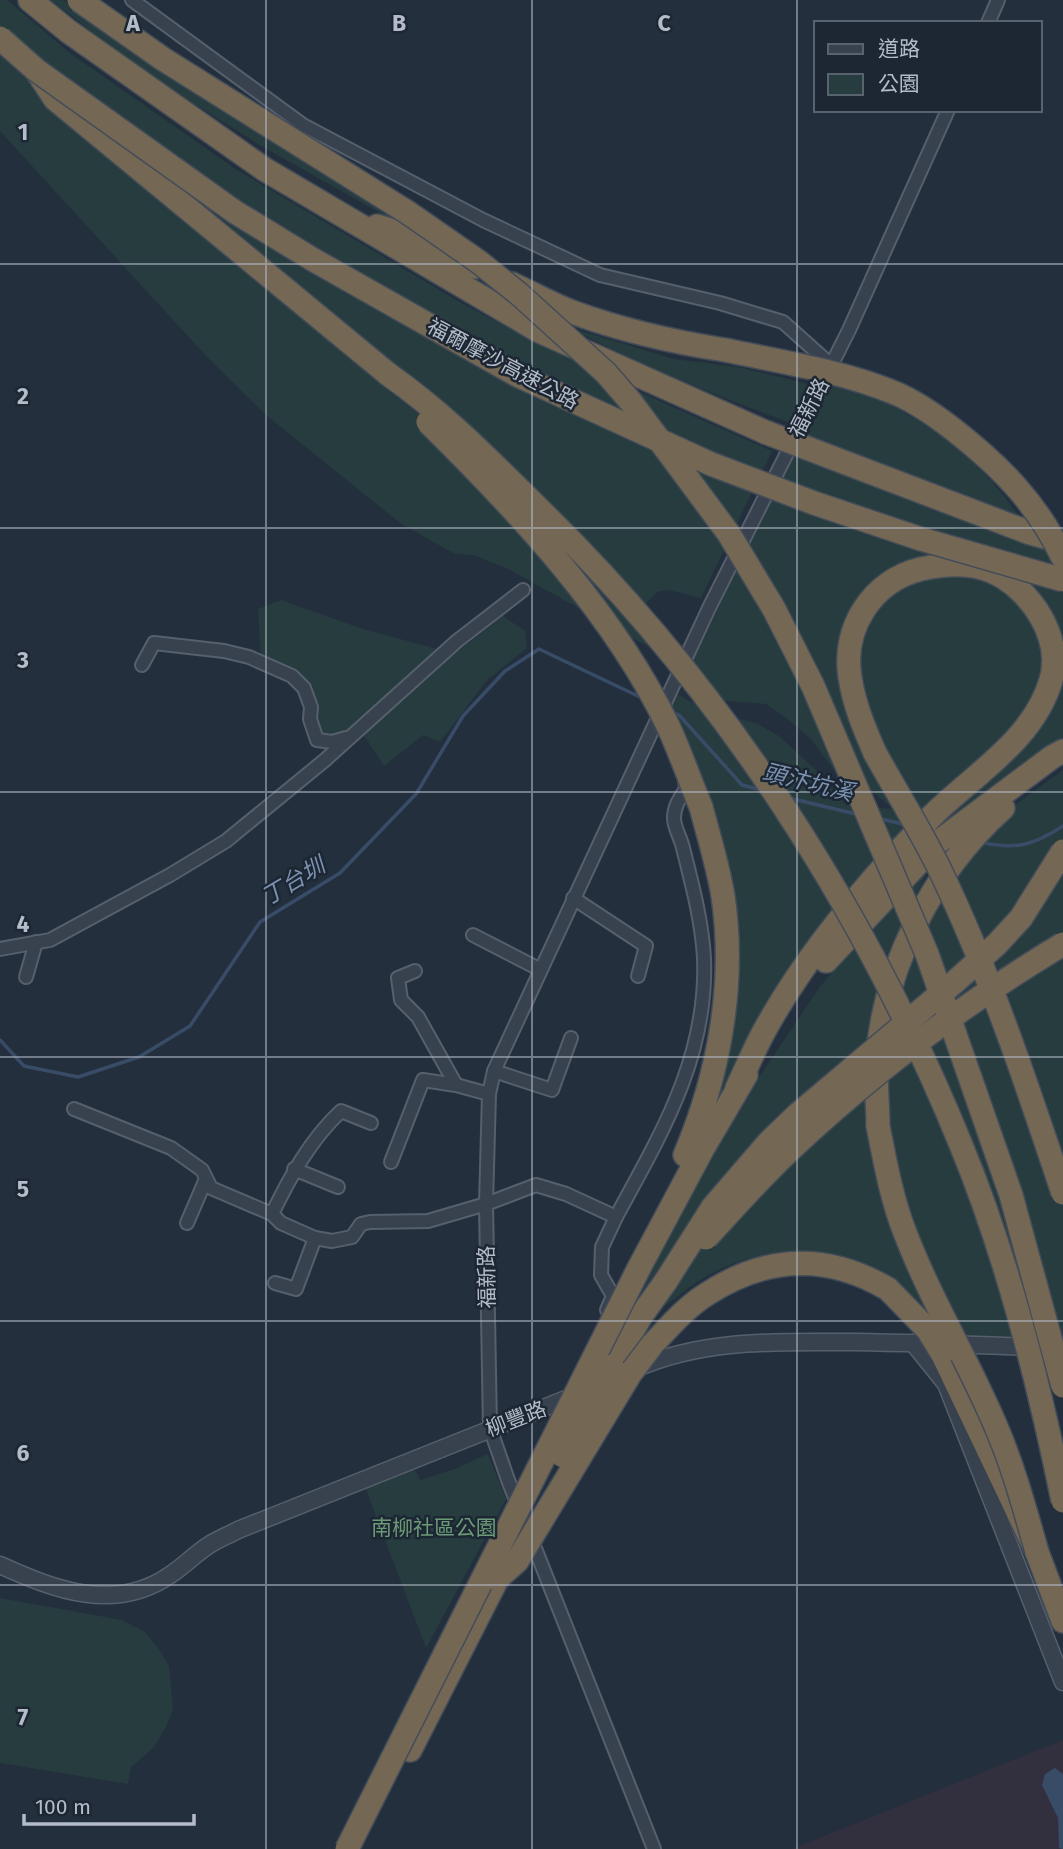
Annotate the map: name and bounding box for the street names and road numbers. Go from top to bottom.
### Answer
street label: 福爾摩沙高速公路 [423,313,583,415]
street label: 福新路 [783,374,835,442]
street label: 福新路 [473,1245,501,1309]
street label: 柳豐路 [482,1396,550,1442]

